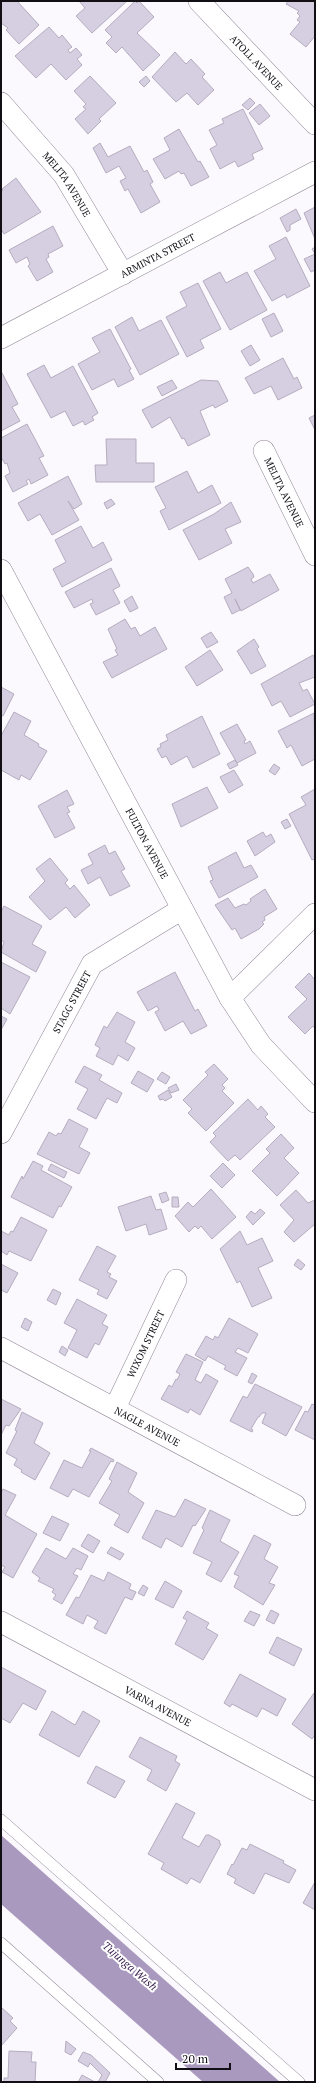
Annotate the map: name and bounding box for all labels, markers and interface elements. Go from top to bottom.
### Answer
street label: ATOLL AVENUE [227,32,285,93]
street label: MELITA AVENUE [40,149,94,219]
street label: ARMINTA STREET [118,231,197,281]
street label: MELITA AVENUE [261,455,306,530]
street label: FULTON AVENUE [123,806,171,881]
street label: STAGG STREET [50,969,94,1036]
street label: WIXOM STREET [124,1308,168,1380]
street label: NAGLE AVENUE [112,1404,182,1450]
street label: VARNA AVENUE [122,1683,193,1730]
water label: Tujunga Wash [100,1939,160,1994]
scale bar [176,2045,230,2071]
text: 20 m [182,2051,209,2066]

